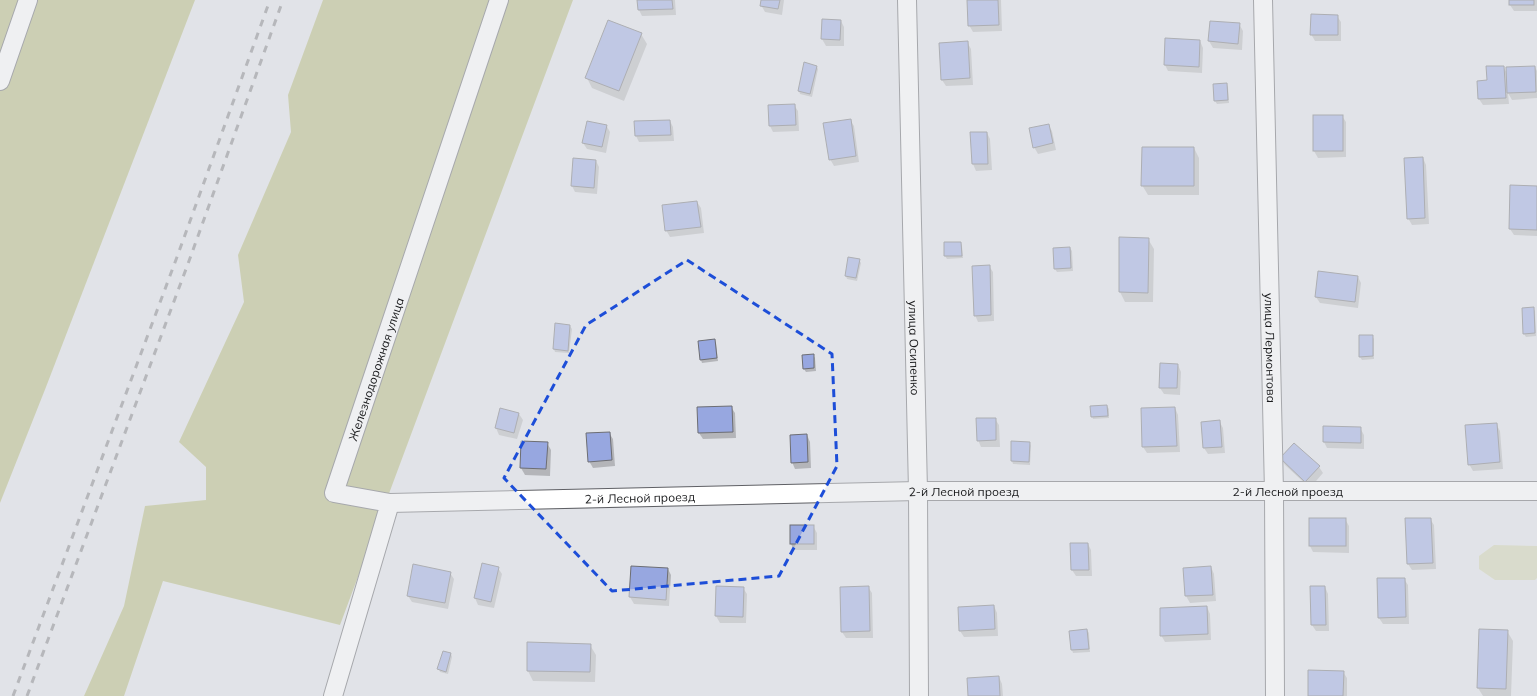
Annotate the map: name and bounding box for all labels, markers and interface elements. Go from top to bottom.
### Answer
street label: улица Лермонтова [1262,293,1280,403]
street label: Железнодорожная улица [345,295,406,442]
street label: улица Осипенко [906,300,923,396]
street label: 2-й Лесной проезд [908,484,1019,499]
street label: 2-й Лесной проезд [1233,484,1343,499]
street label: 2-й Лесной проезд [584,489,695,506]

